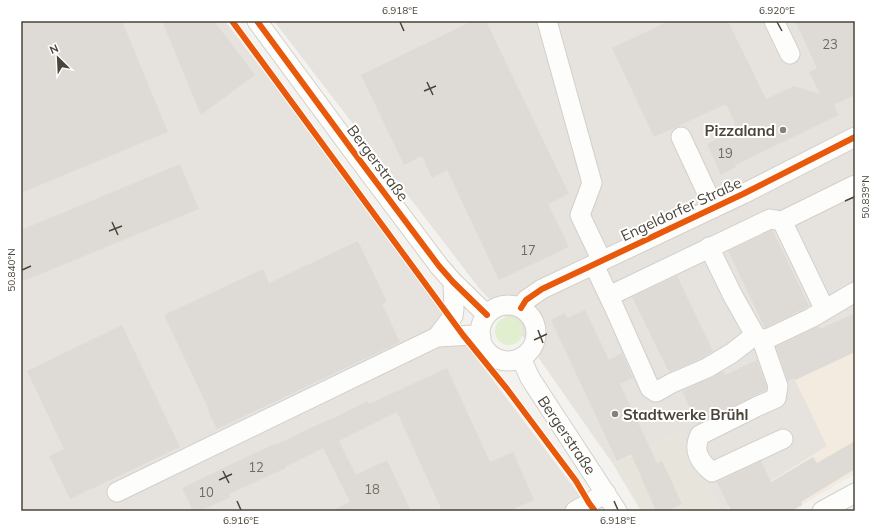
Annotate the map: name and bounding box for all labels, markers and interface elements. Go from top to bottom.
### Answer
text: 6.918°E [382,4,418,17]
text: 6.920°E [759,4,795,17]
house number: 23 [822,36,838,52]
north arrow [38,38,78,78]
text: N [47,41,61,57]
street label: Bergerstraße [343,121,413,205]
place label: Pizzaland [705,121,775,140]
marker: Pizzaland [778,125,788,135]
house number: 19 [717,145,733,161]
street label: Engeldorfer Straße [618,173,744,245]
text: 50.839°N [859,175,872,219]
house number: 17 [520,242,536,258]
text: 50.840°N [5,248,18,292]
street label: Bergerstraße [534,392,600,478]
place label: Stadtwerke Brühl [623,405,749,424]
marker: Stadtwerke Brühl [610,409,620,419]
house number: 12 [248,459,264,475]
house number: 18 [364,481,380,497]
house number: 10 [198,484,214,500]
text: 6.916°E [223,514,259,527]
text: 6.918°E [600,514,636,527]

